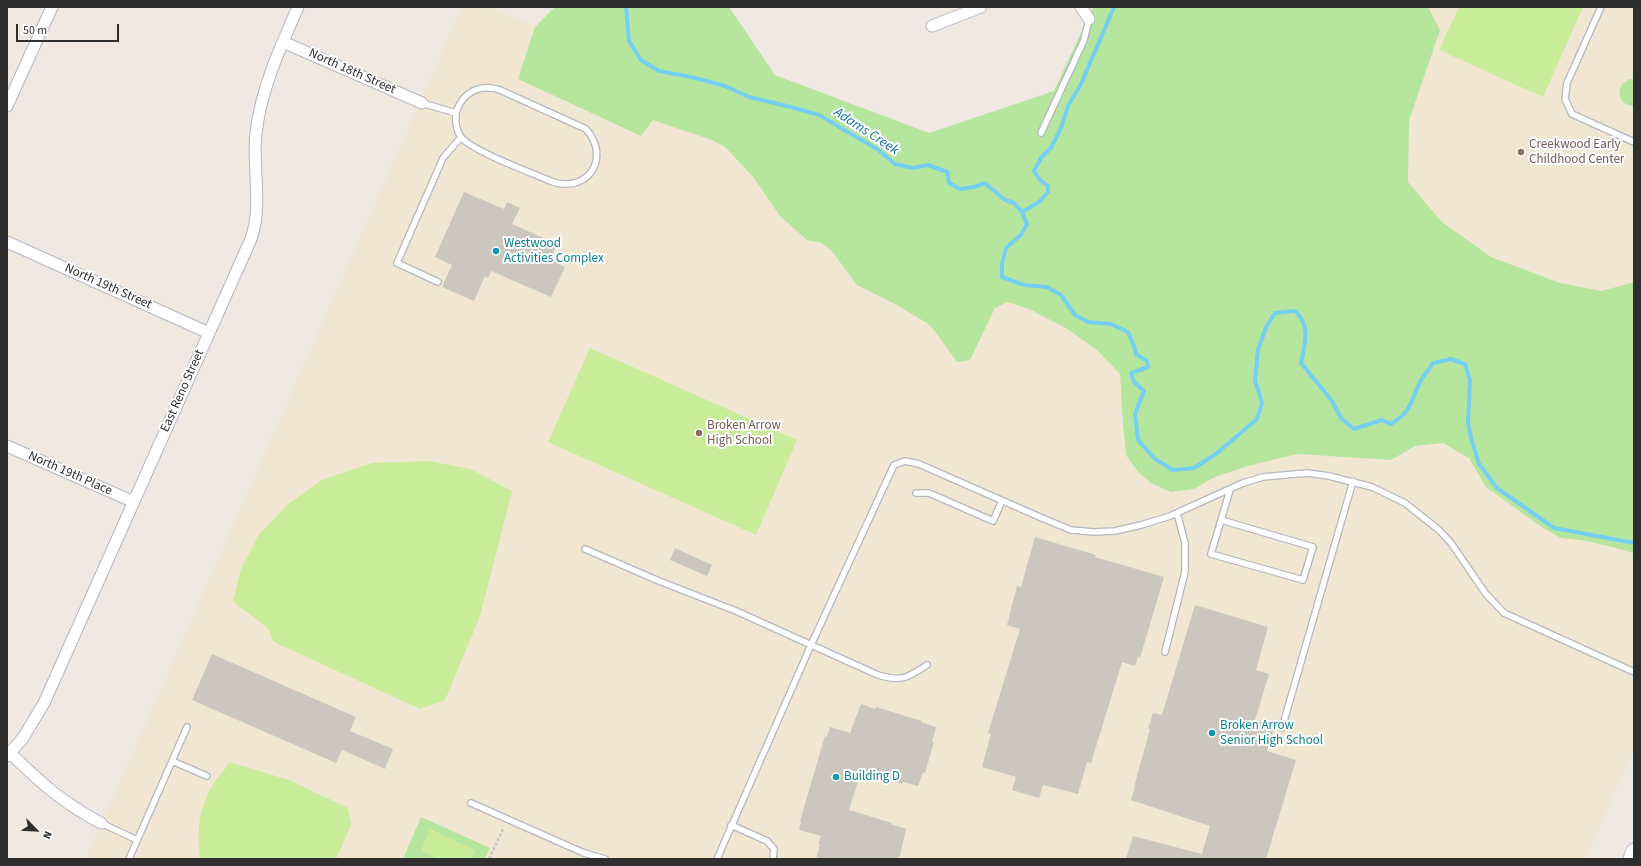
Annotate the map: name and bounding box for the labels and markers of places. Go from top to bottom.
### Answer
place label: Creekwood Early Childhood Center [1529,137,1624,168]
marker: Creekwood Early Childhood Center [1516,147,1526,157]
place label: Westwood Activities Complex [504,236,604,267]
marker: Westwood Activities Complex [491,246,501,256]
place label: Broken Arrow High School [707,418,781,449]
marker: Broken Arrow High School [694,428,704,438]
place label: Broken Arrow Senior High School [1220,718,1323,749]
marker: Broken Arrow Senior High School [1207,728,1217,738]
place label: Building D [844,769,900,785]
marker: Building D [831,772,841,782]

